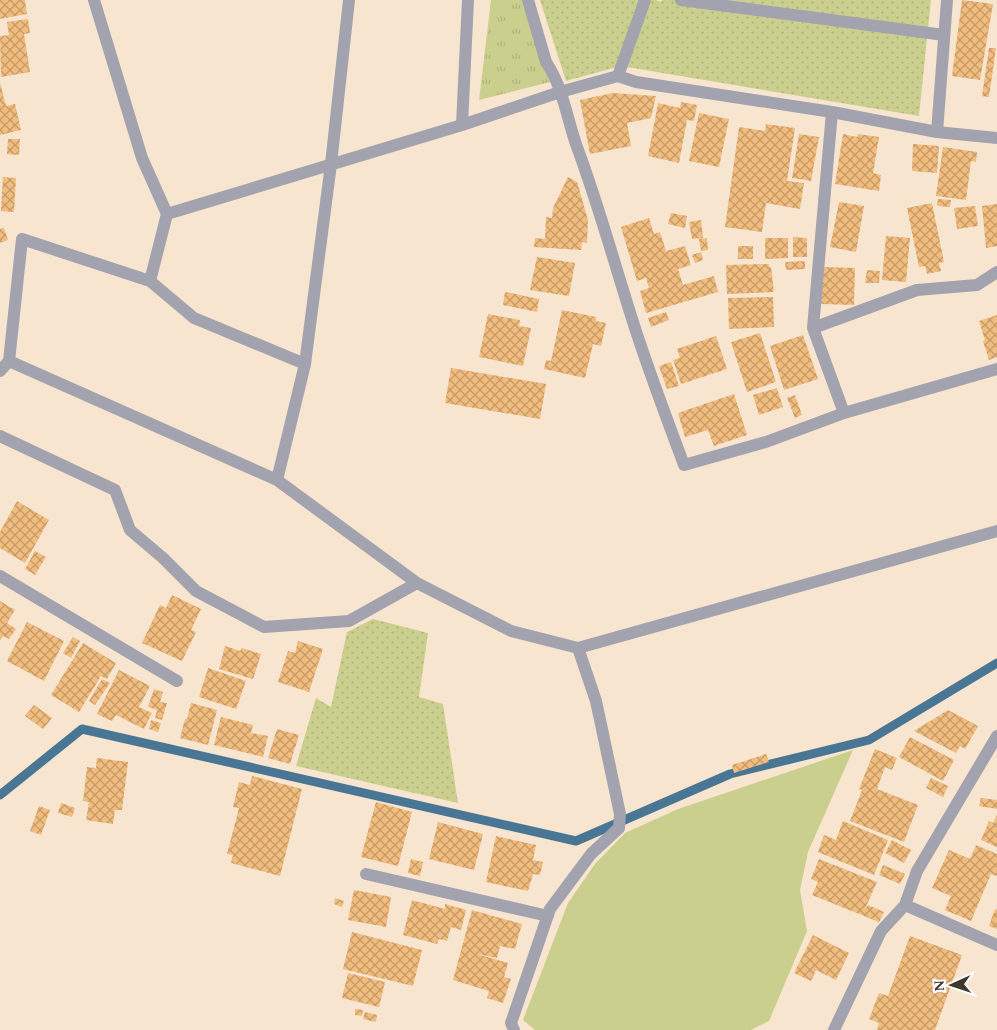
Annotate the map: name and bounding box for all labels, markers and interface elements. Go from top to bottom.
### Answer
north arrow [927,960,977,1010]
text: N [929,979,950,992]

